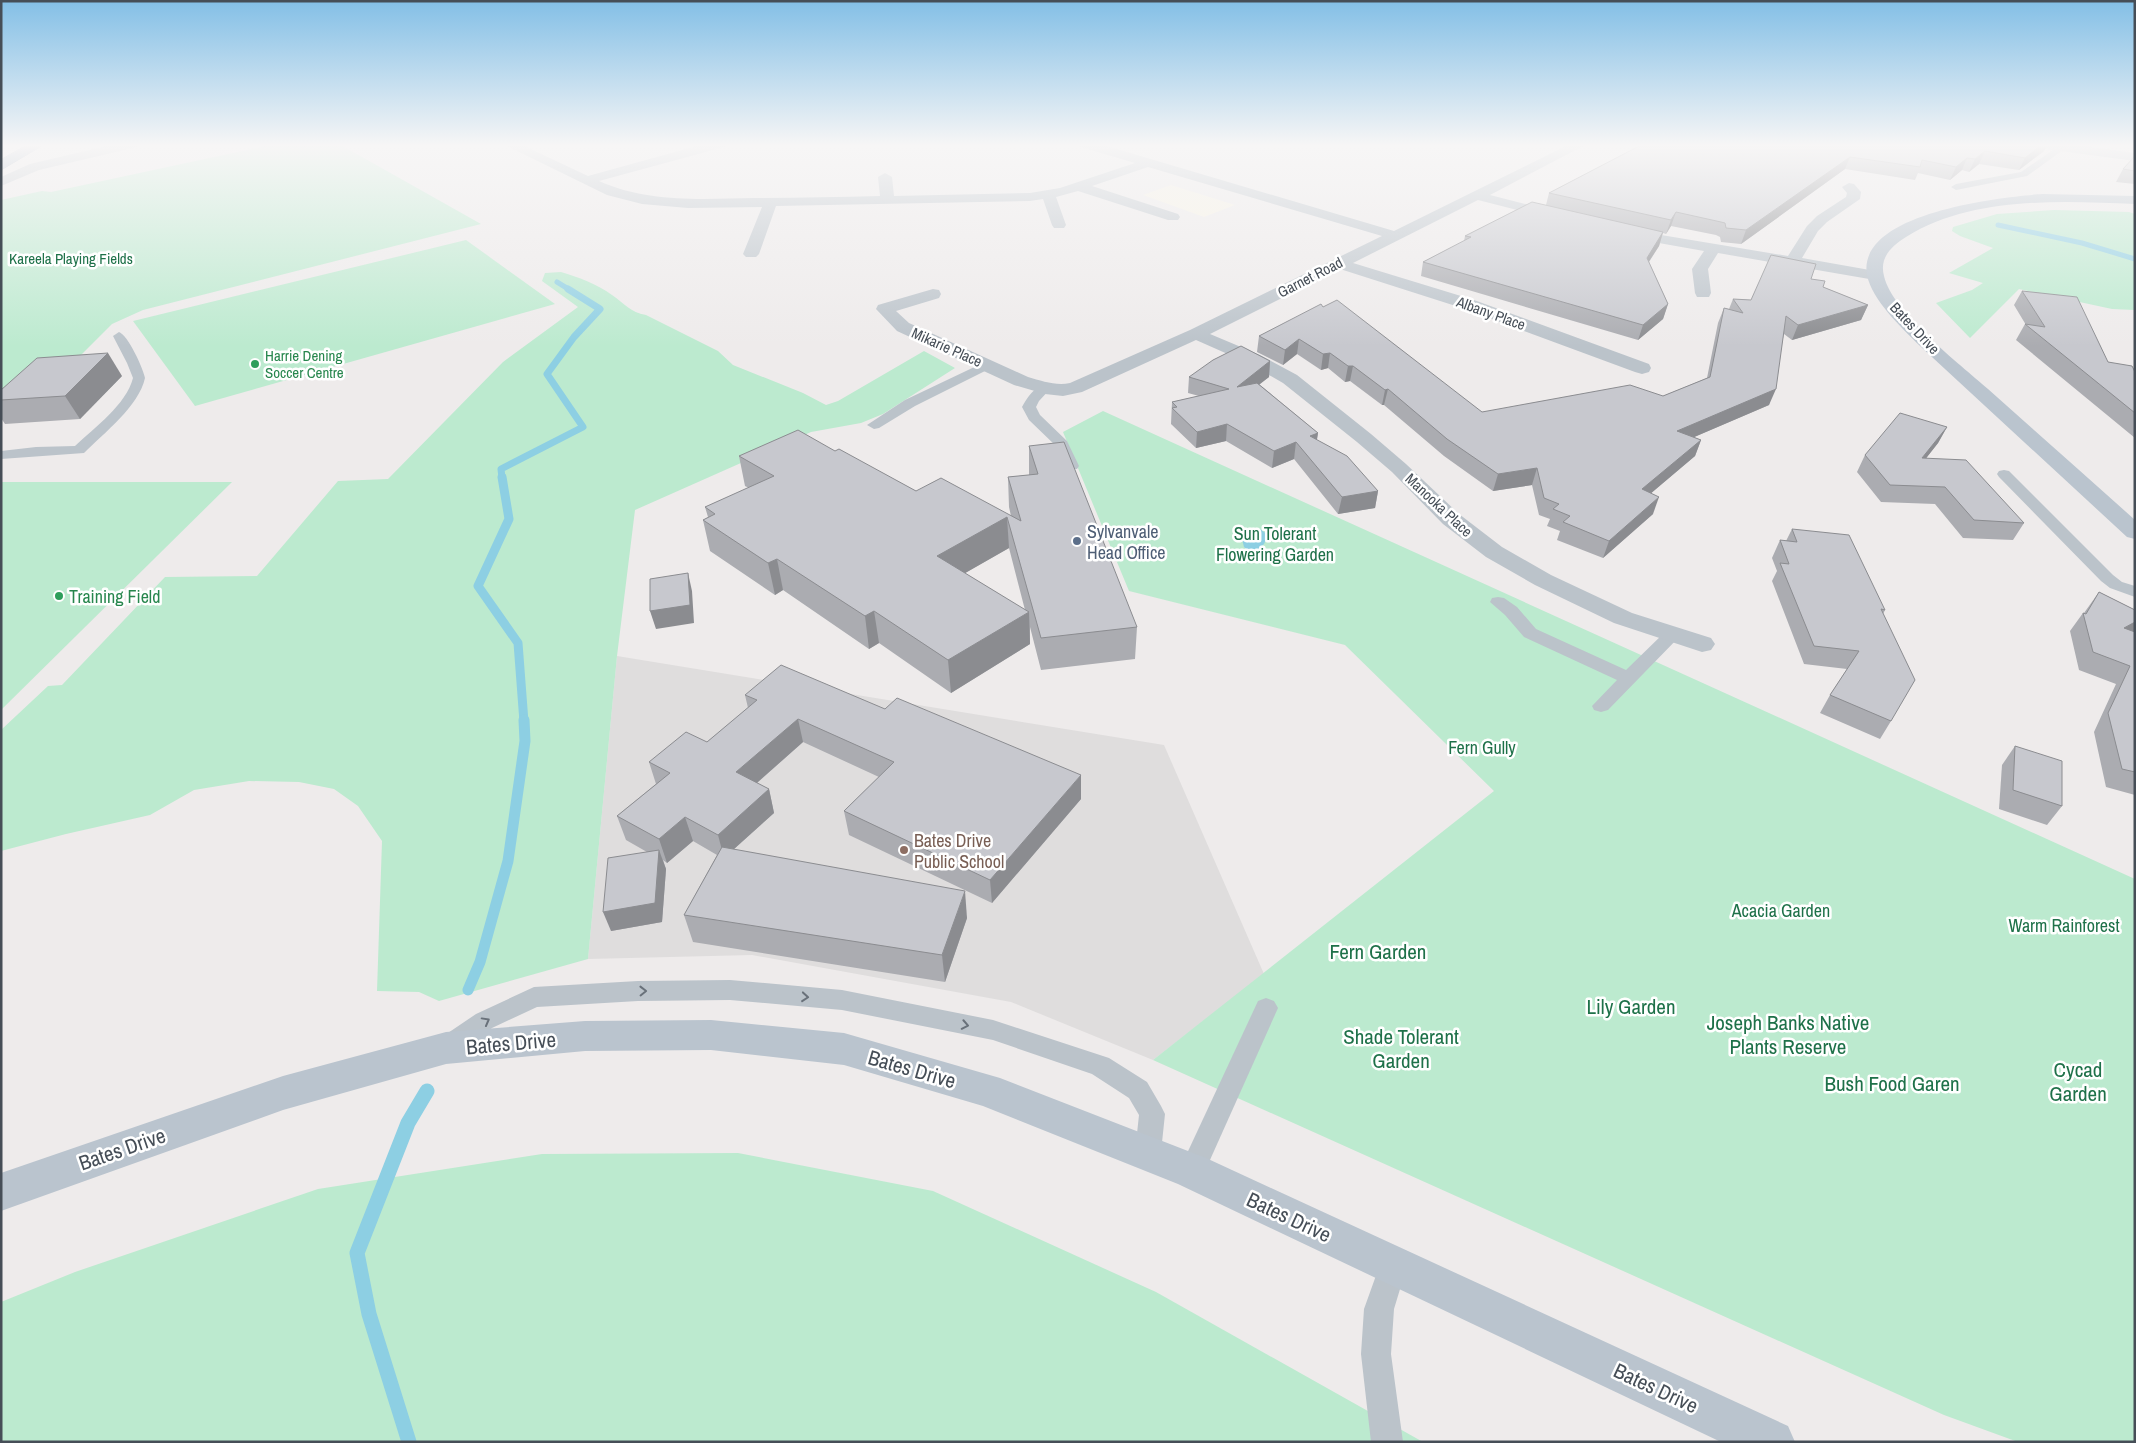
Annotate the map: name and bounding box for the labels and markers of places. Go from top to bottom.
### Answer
place label: Harrie Dening Soccer Centre [265,345,344,383]
marker: Harrie Dening Soccer Centre [249,358,261,370]
place label: Sylvanvale Head Office [1087,519,1166,565]
marker: Sylvanvale Head Office [1071,535,1083,547]
place label: Training Field [69,584,160,609]
marker: Training Field [53,590,65,602]
place label: Bates Drive Public School [914,828,1004,874]
marker: Bates Drive Public School [898,844,910,856]

